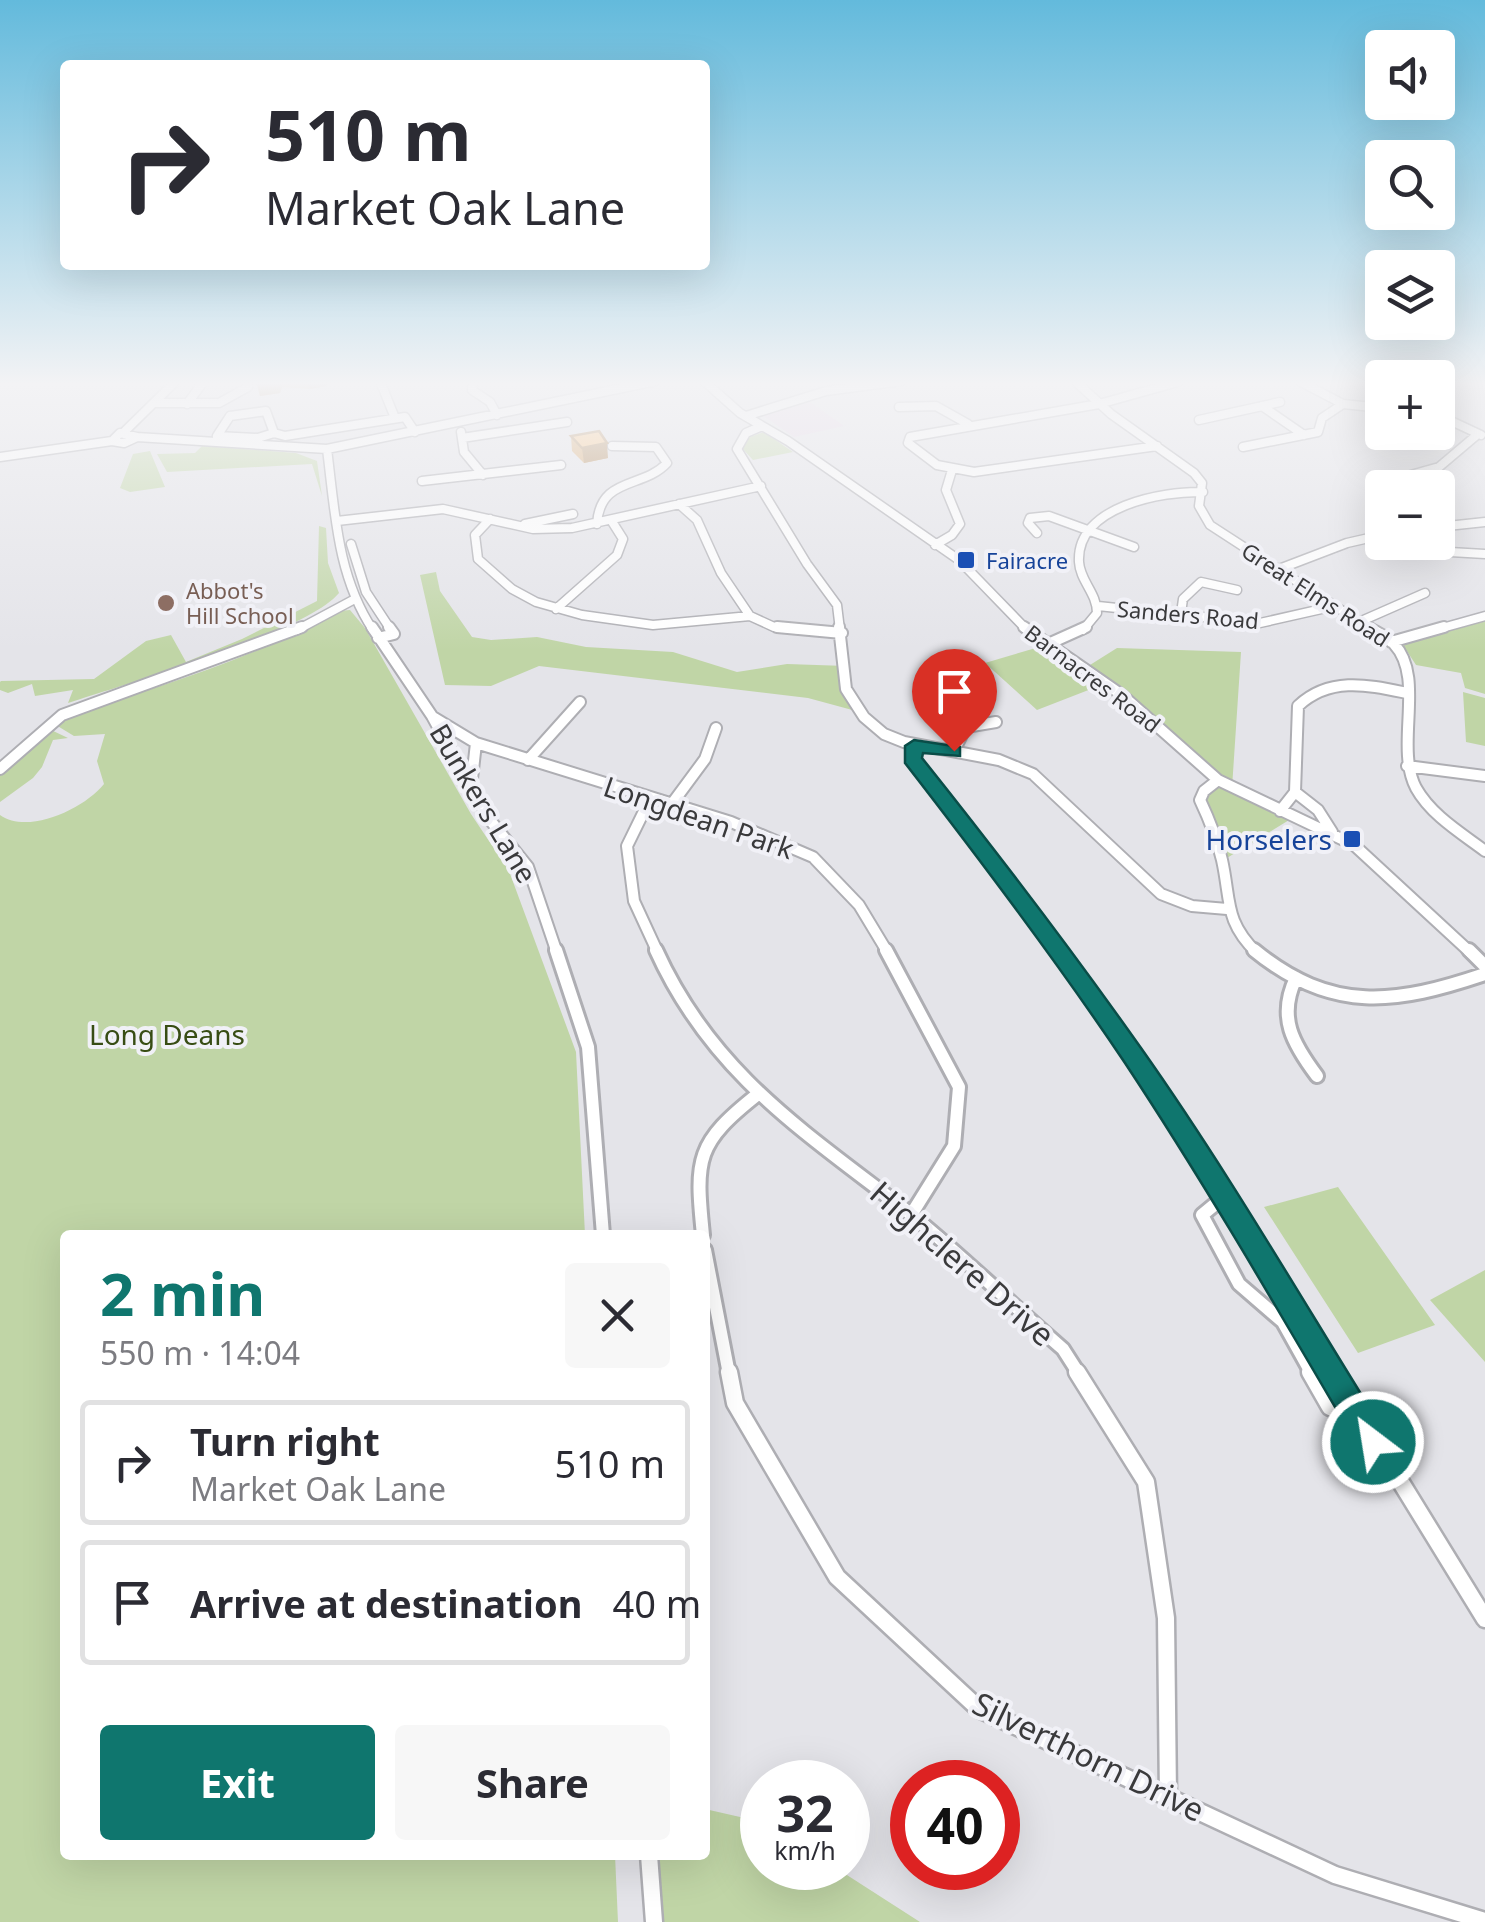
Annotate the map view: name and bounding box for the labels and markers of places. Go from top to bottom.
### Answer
place label: Fairacre [986,545,1068,575]
marker: Fairacre [955,549,977,571]
place label: Abbot's Hill School [186,575,294,630]
marker: Abbot's Hill School [155,592,177,614]
pin [912,649,997,752]
place label: Horselers [1206,820,1332,858]
marker: Horselers [1341,828,1363,850]

